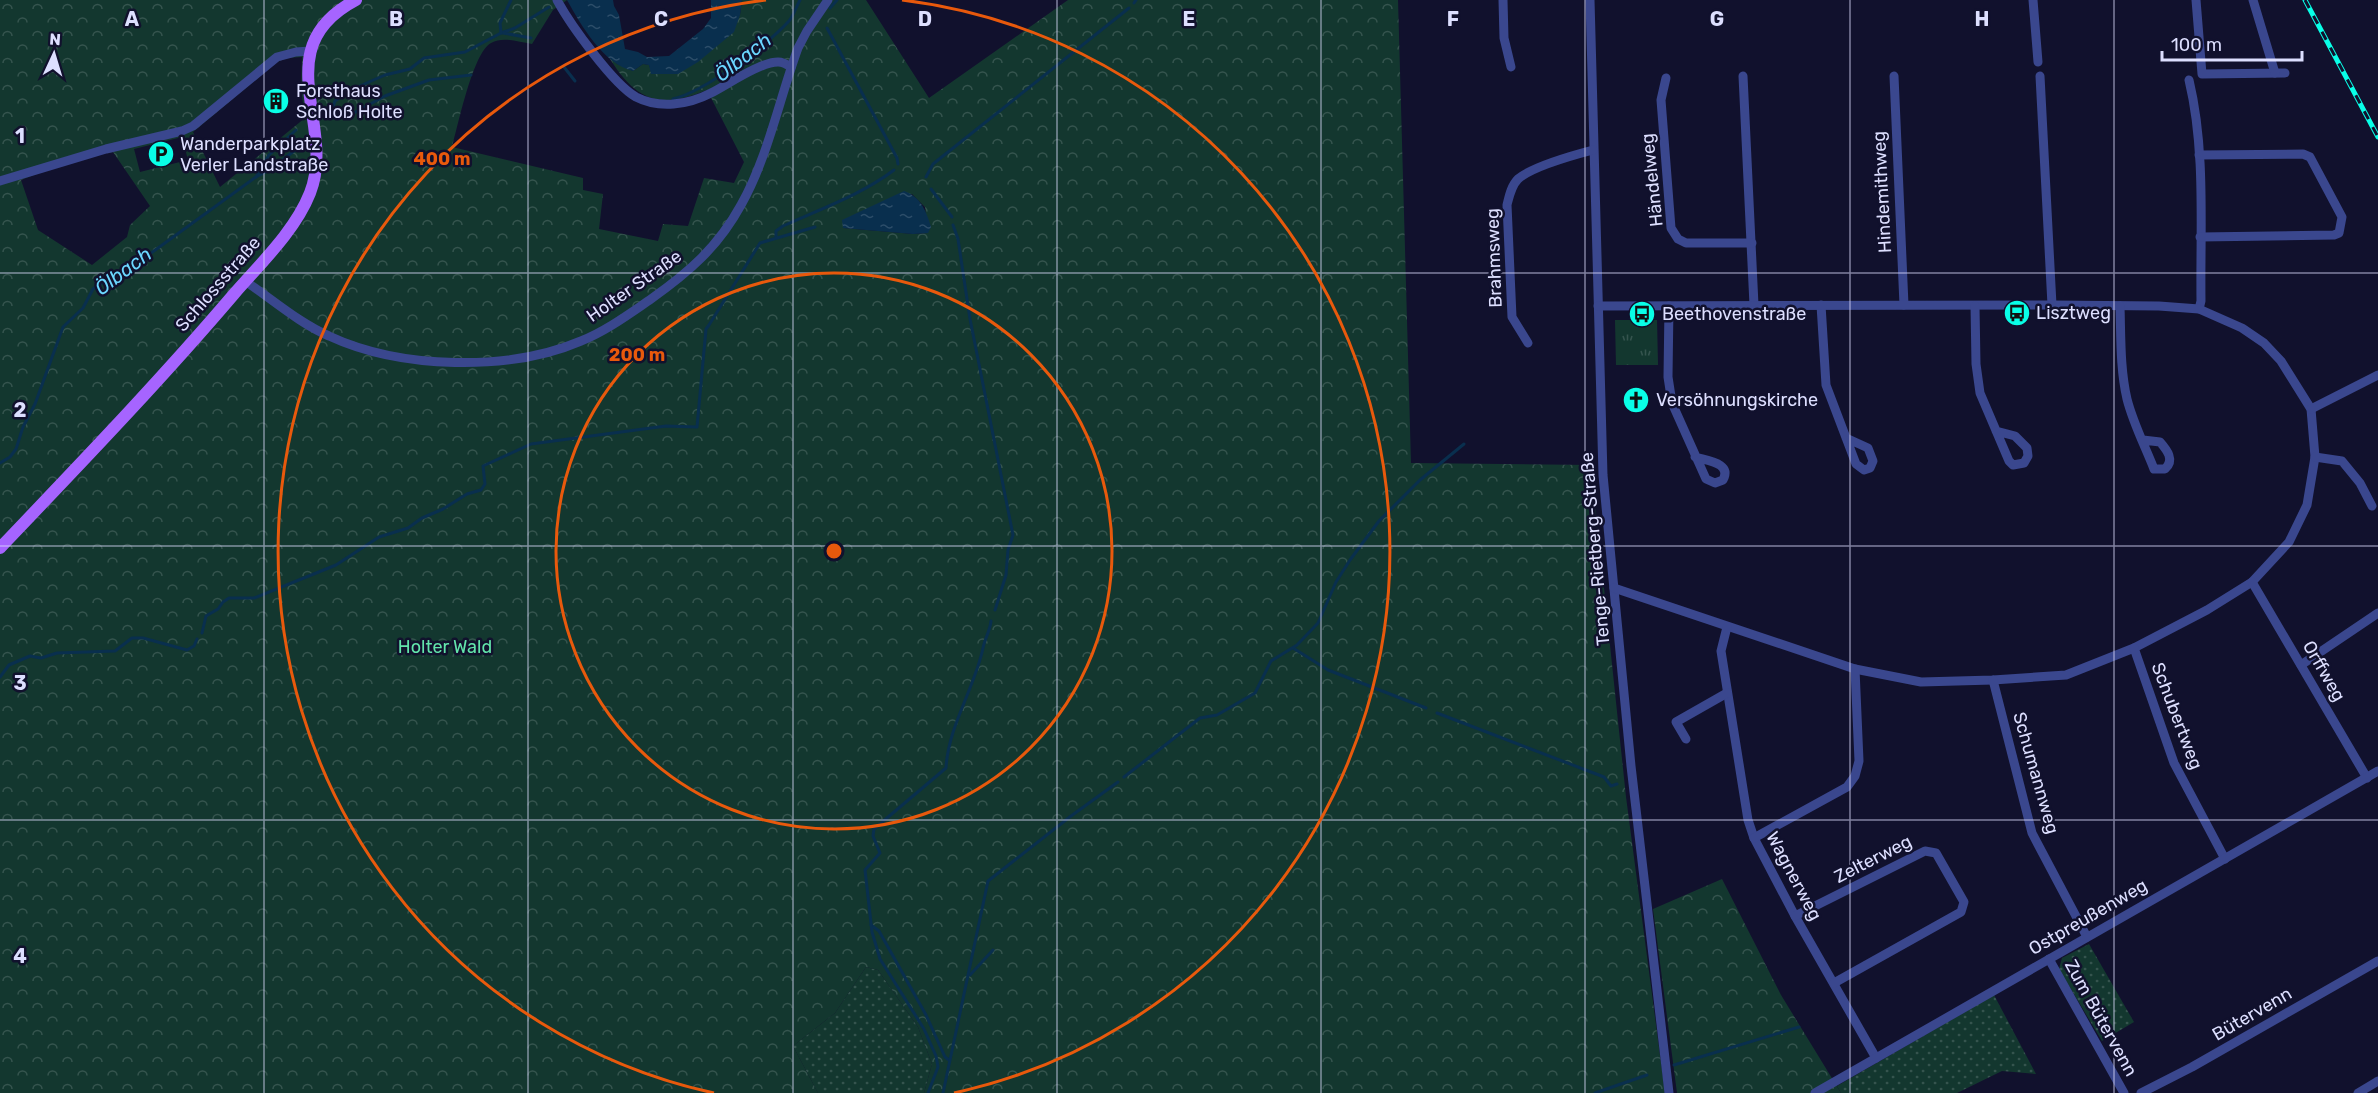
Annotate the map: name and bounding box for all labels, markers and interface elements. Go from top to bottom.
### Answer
text: A [125,7,140,31]
text: B [389,7,403,31]
text: C [654,7,668,31]
text: D [918,7,932,31]
text: E [1183,7,1195,31]
text: F [1447,7,1459,31]
text: G [1710,7,1724,31]
text: H [1975,7,1989,31]
north arrow [24,24,84,84]
scale bar [2162,24,2302,62]
water label: Ölbach [710,27,776,87]
text: N [49,30,61,49]
text: 100 m [2171,34,2222,56]
place label: Forsthaus Schloß Holte [296,80,403,123]
building icon: Forsthaus Schloß Holte [261,86,291,116]
text: 1 [15,124,25,148]
street label: Hindemithweg [1868,130,1896,254]
street label: Händelweg [1636,132,1668,228]
place label: Wanderparkplatz Verler Landstraße [180,133,328,176]
parking icon: Wanderparkplatz Verler Landstraße [146,139,176,169]
text: 400 m [413,148,471,170]
street label: Brahmsweg [1481,208,1507,308]
street label: Schlossstraße [171,232,265,336]
water label: Ölbach [90,242,156,300]
street label: Holter Straße [582,245,686,327]
bus stop icon: Lisztweg [2002,298,2032,328]
bus stop icon: Beethovenstraße [1627,299,1657,329]
place label: Lisztweg [2036,302,2111,324]
place label: Beethovenstraße [1662,303,1806,325]
text: 200 m [609,344,665,366]
church icon: Versöhnungskirche [1621,385,1651,415]
place label: Versöhnungskirche [1656,389,1818,411]
text: 2 [14,398,27,422]
street label: Tenge-Rietberg-Straße [1576,451,1614,647]
centre of rings [824,541,844,561]
park label: Holter Wald [398,636,492,658]
street label: Orffweg [2298,637,2350,705]
street label: Schubertweg [2147,659,2207,773]
text: 3 [13,671,27,695]
street label: Schumannweg [2008,710,2064,836]
street label: Wagnerweg [1761,828,1827,924]
street label: Zelterweg [1831,830,1915,888]
street label: Ostpreußenweg [2025,874,2151,960]
text: 4 [13,944,27,968]
street label: Zum Bütervenn [2060,956,2142,1080]
street label: Bütervenn [2208,982,2296,1046]

